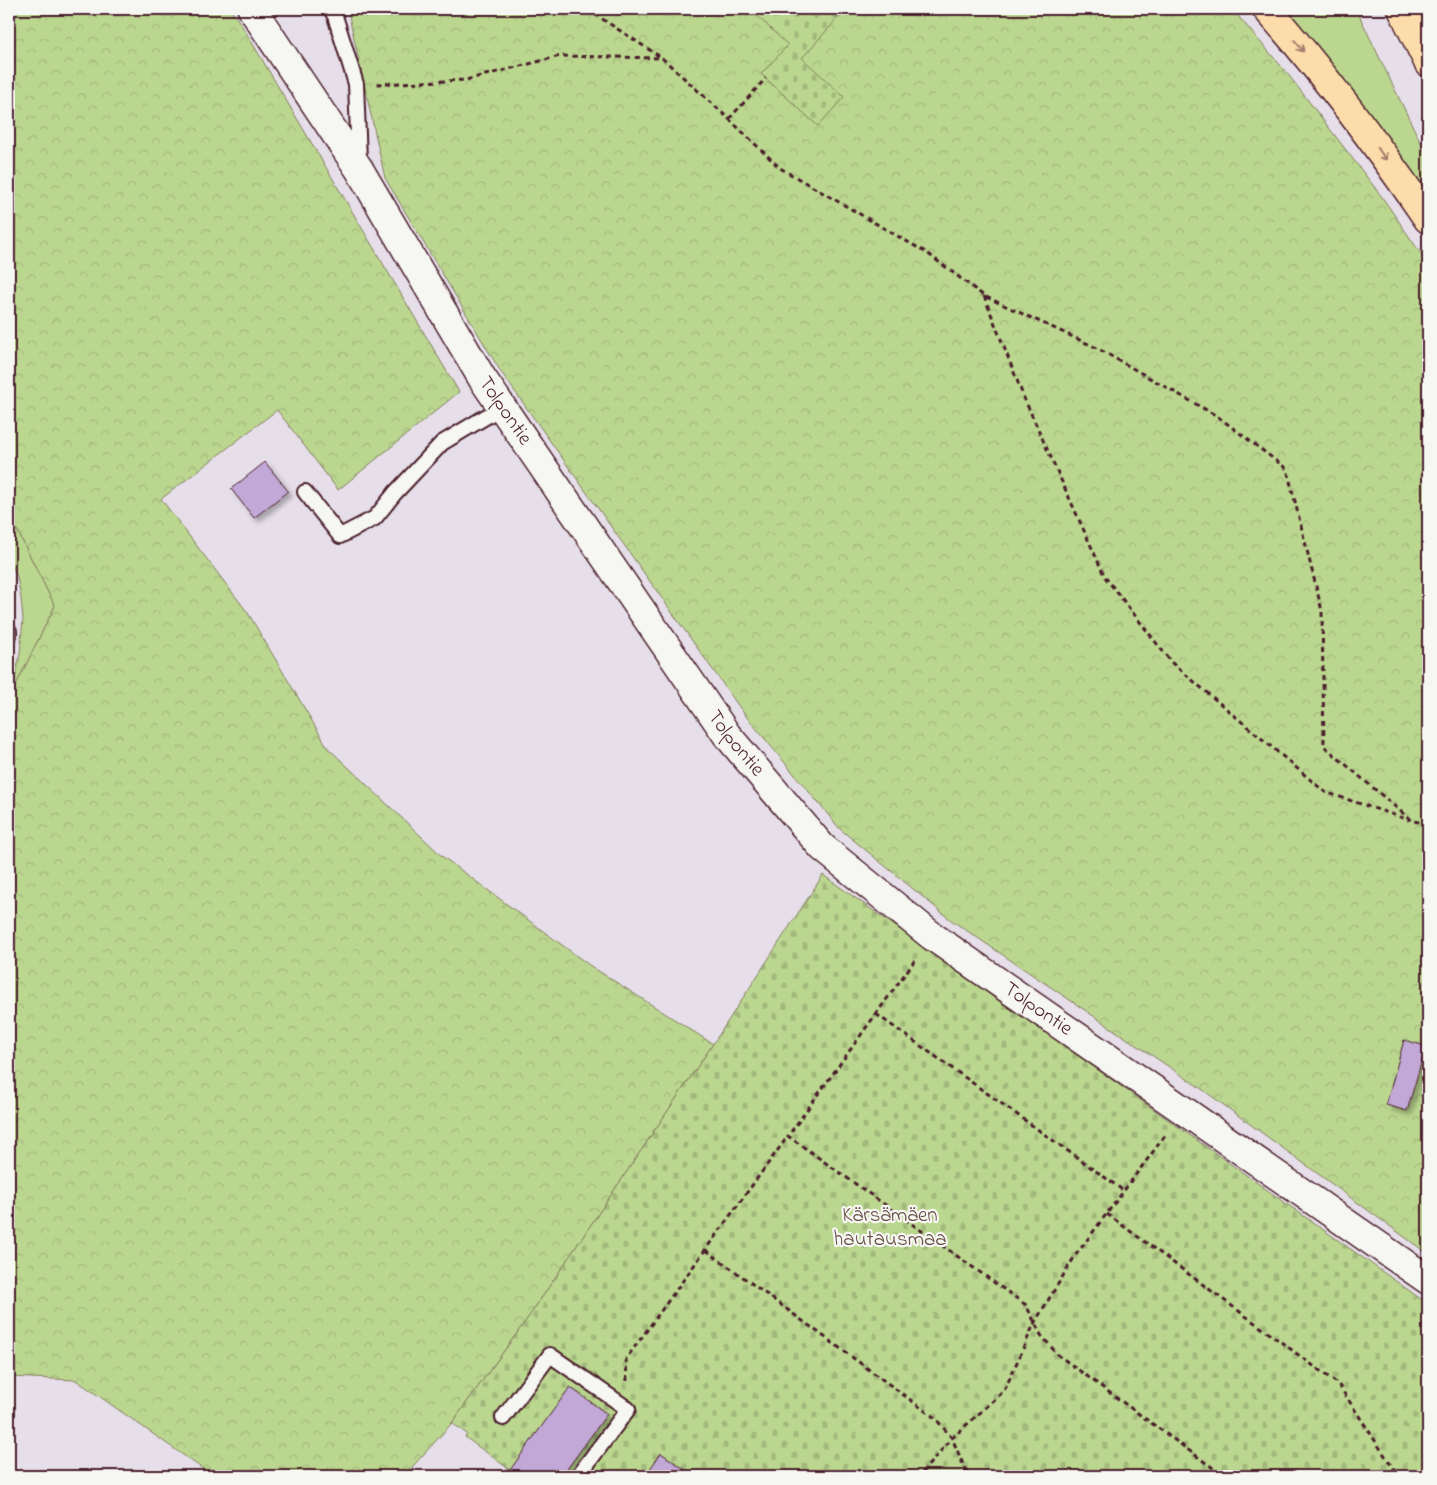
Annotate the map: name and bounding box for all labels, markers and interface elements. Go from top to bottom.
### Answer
one-way arrow [1293,39,1304,52]
one-way arrow [1377,147,1387,161]
street label: Tolpontie [470,370,539,452]
street label: Tolpontie [699,704,772,784]
street label: Tolpontie [997,975,1079,1044]
park label: Kärsämäen hautausmaa [833,1201,947,1255]

